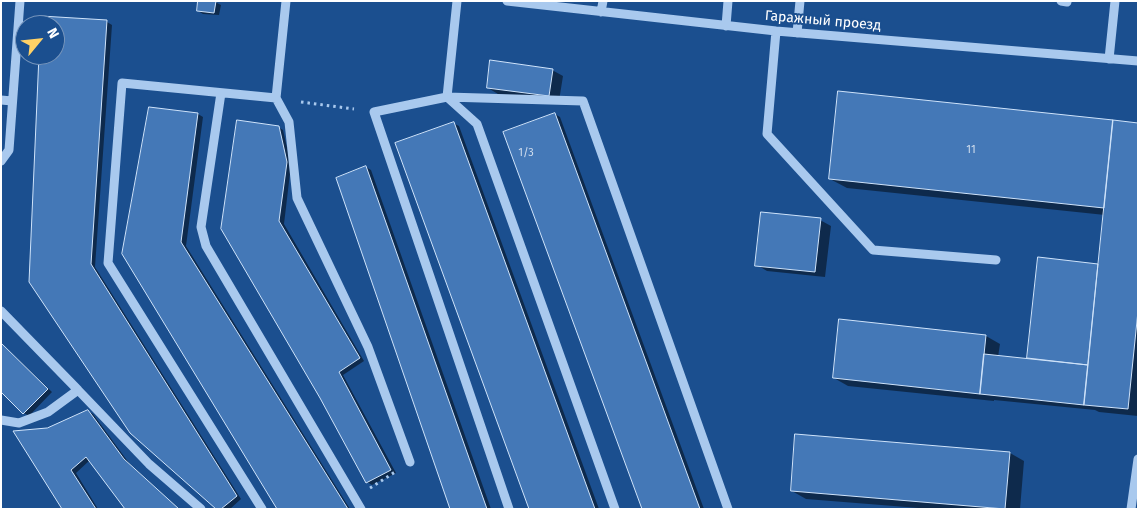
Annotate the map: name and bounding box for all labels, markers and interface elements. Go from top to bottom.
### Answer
street label: Гаражный проезд [764,8,882,34]
north arrow [15,15,65,65]
text: N [43,25,62,41]
house number: 11 [966,143,976,157]
house number: 1/3 [518,146,534,160]

